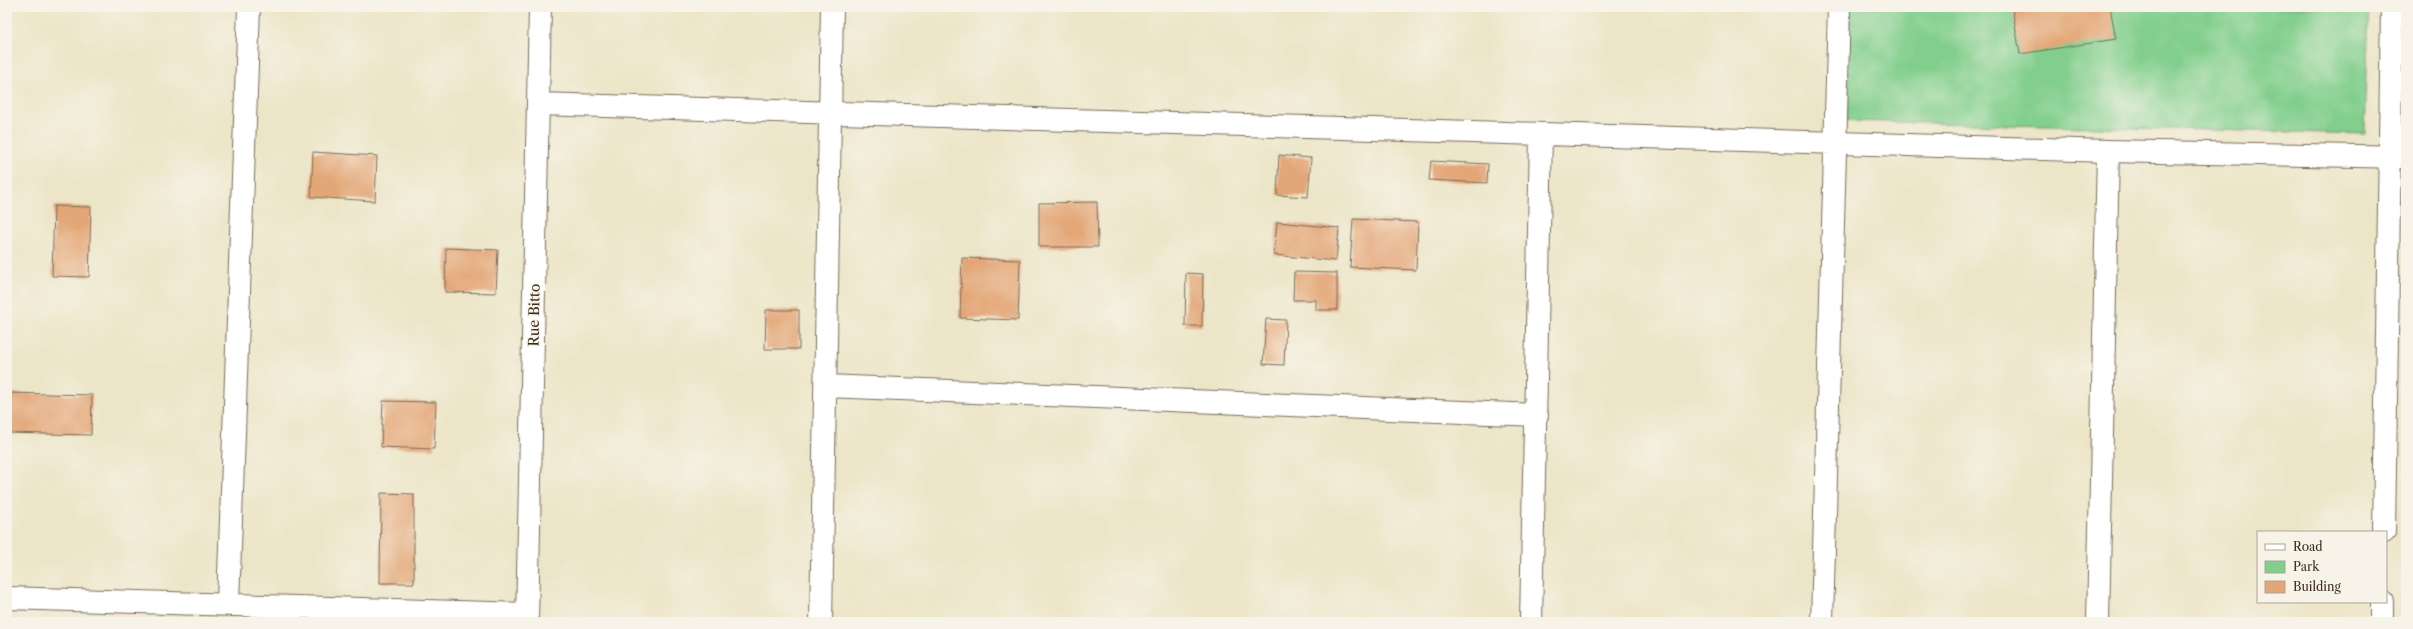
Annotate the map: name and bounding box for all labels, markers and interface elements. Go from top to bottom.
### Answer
street label: Rue Bitto [524,283,544,347]
legend [2257,531,2387,603]
text: Road [2293,539,2323,554]
text: Park [2293,559,2320,574]
text: Building [2293,579,2341,594]

